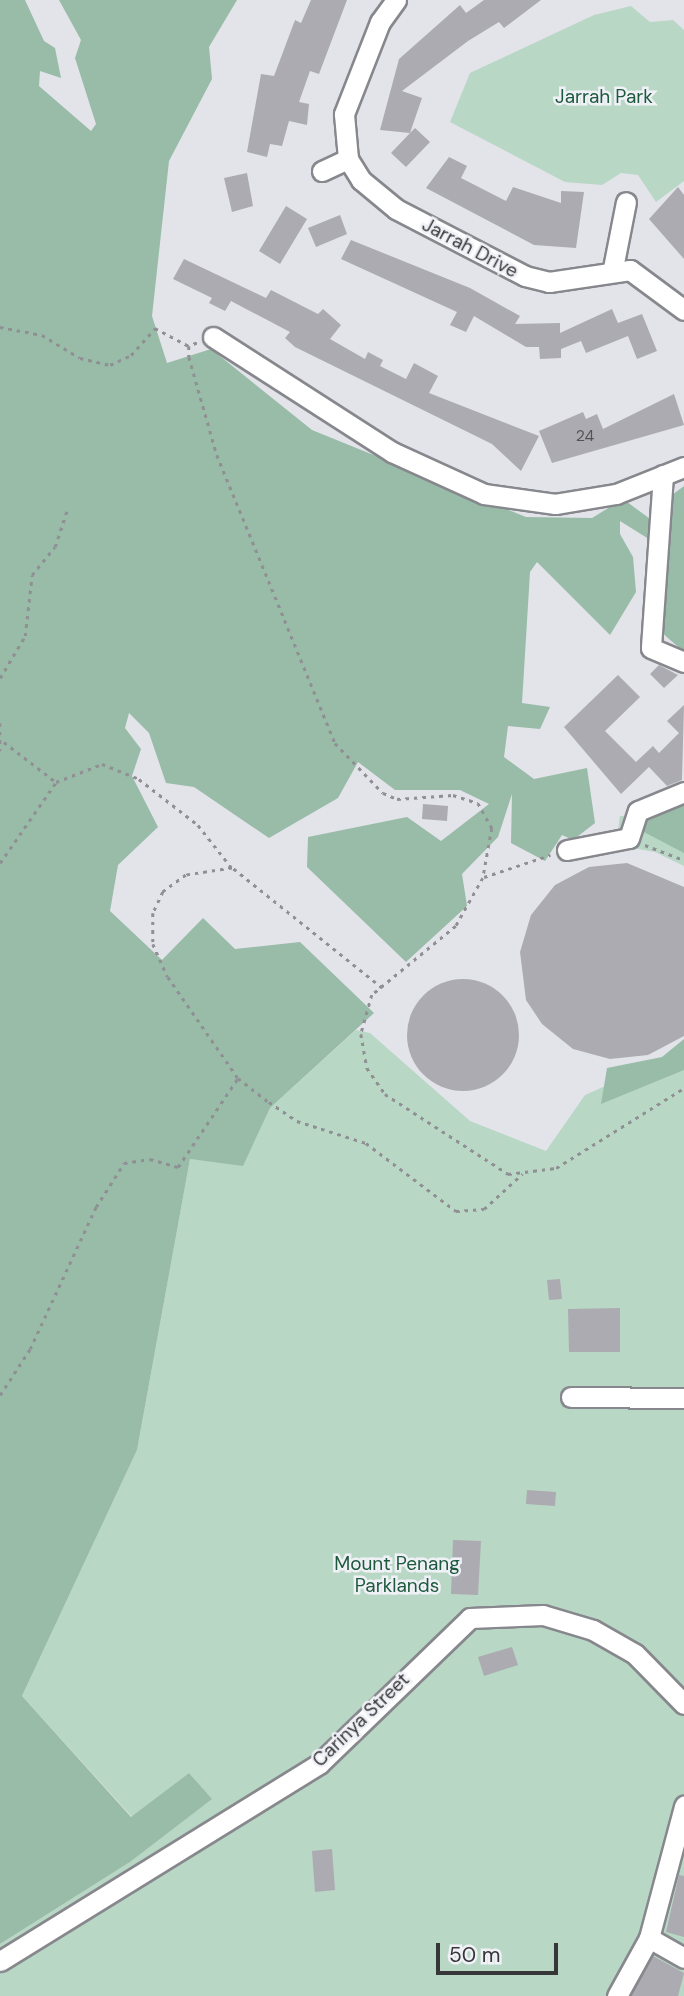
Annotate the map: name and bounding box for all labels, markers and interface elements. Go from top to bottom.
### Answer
park label: Jarrah Park [555,86,653,108]
street label: Jarrah Drive [418,213,522,283]
house number: 24 [576,426,594,446]
park label: Mount Penang Parklands [334,1553,460,1597]
street label: Carinya Street [308,1668,414,1772]
scale bar [439,1930,562,1974]
text: 50 m [449,1941,500,1969]

